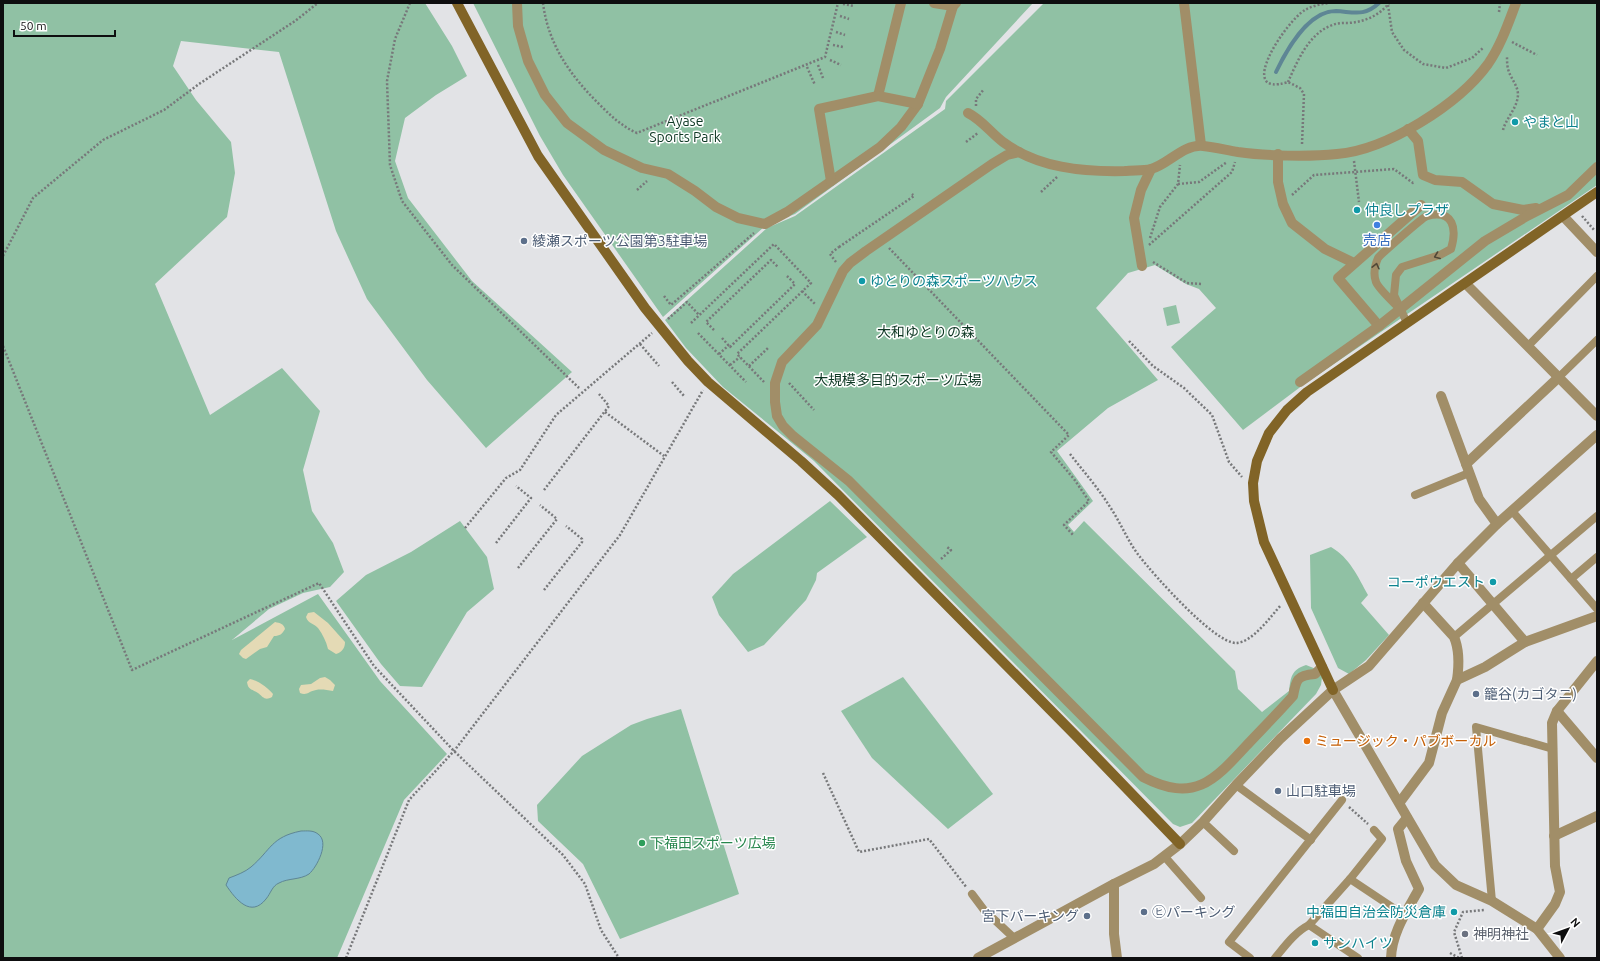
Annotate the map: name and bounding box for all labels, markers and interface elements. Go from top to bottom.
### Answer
scale bar [14,12,115,38]
text: 50 m [20,19,47,32]
park label: Ayase Sports Park [649,113,721,145]
place label: やまと山 [1523,114,1579,130]
marker: やまと山 [1510,117,1520,127]
place label: 仲良しプラザ [1365,202,1449,218]
marker: 仲良しプラザ [1352,205,1362,215]
marker: 売店 [1372,220,1382,230]
place label: 売店 [1363,232,1391,248]
place label: 綾瀬スポーツ公園第3駐車場 [532,233,708,249]
marker: 綾瀬スポーツ公園第3駐車場 [519,236,529,246]
one-way arrow [1434,251,1441,259]
one-way arrow [1372,263,1380,269]
place label: ゆとりの森スポーツハウス [870,273,1038,289]
marker: ゆとりの森スポーツハウス [857,276,867,286]
park label: 大和ゆとりの森 [877,324,975,340]
park label: 大規模多目的スポーツ広場 [814,372,982,388]
place label: コーポウエスト [1387,574,1485,590]
marker: コーポウエスト [1488,577,1498,587]
place label: 籠谷(カゴタニ) [1484,686,1577,702]
marker: 籠谷(カゴタニ) [1471,689,1481,699]
place label: ミュージック・パブボーカル [1315,733,1496,749]
marker: ミュージック・パブボーカル [1302,736,1312,746]
place label: 山口駐車場 [1286,783,1356,799]
marker: 山口駐車場 [1273,786,1283,796]
place label: 下福田スポーツ広場 [650,835,776,851]
marker: 下福田スポーツ広場 [637,838,647,848]
place label: ㋪パーキング [1152,904,1236,920]
place label: 中福田自治会防災倉庫 [1306,904,1446,920]
marker: ㋪パーキング [1139,907,1149,917]
marker: 中福田自治会防災倉庫 [1449,907,1459,917]
place label: 宮下パーキング [981,908,1079,924]
north arrow [1548,909,1588,949]
marker: 宮下パーキング [1082,911,1092,921]
text: N [1568,915,1583,929]
place label: 神明神社 [1473,926,1529,942]
marker: 神明神社 [1460,929,1470,939]
place label: サンハイツ [1323,935,1393,951]
marker: サンハイツ [1310,938,1320,948]

